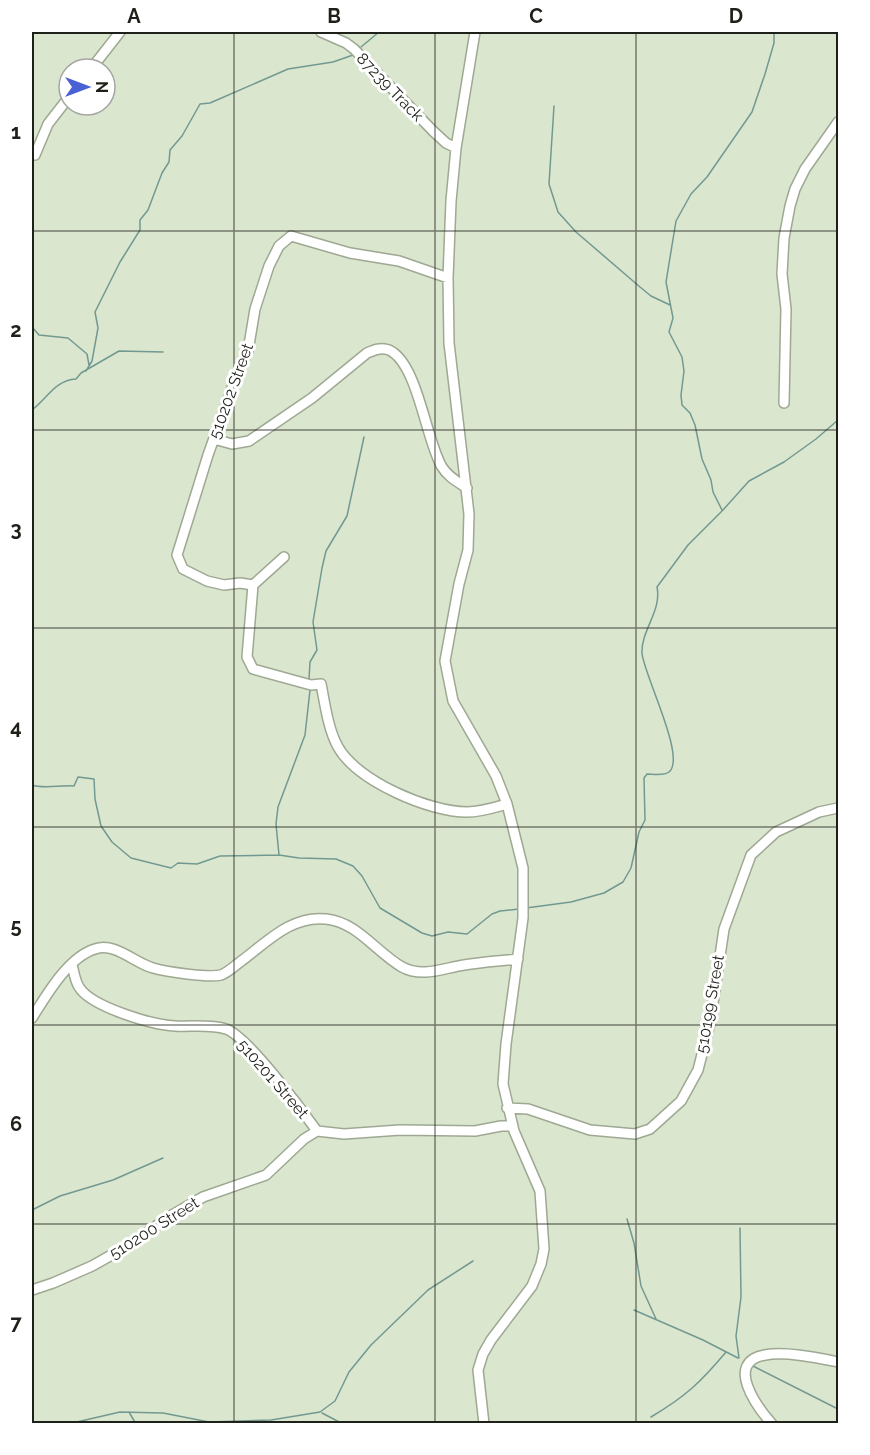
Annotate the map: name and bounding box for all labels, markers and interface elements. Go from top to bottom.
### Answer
text: A [127,4,141,28]
text: B [327,4,341,28]
text: C [529,4,543,28]
text: D [729,4,743,28]
street label: 87239 Track [353,49,428,126]
north arrow [57,57,117,117]
text: N [92,81,111,93]
text: 1 [11,120,21,144]
text: 2 [10,318,22,342]
street label: 510202 Street [205,340,257,441]
text: 3 [10,517,22,541]
text: 4 [10,715,22,739]
text: 5 [10,914,22,938]
street label: 510199 Street [692,953,728,1055]
street label: 510201 Street [233,1035,313,1123]
text: 6 [10,1112,22,1136]
street label: 510200 Street [106,1193,203,1263]
text: 7 [10,1311,22,1335]

